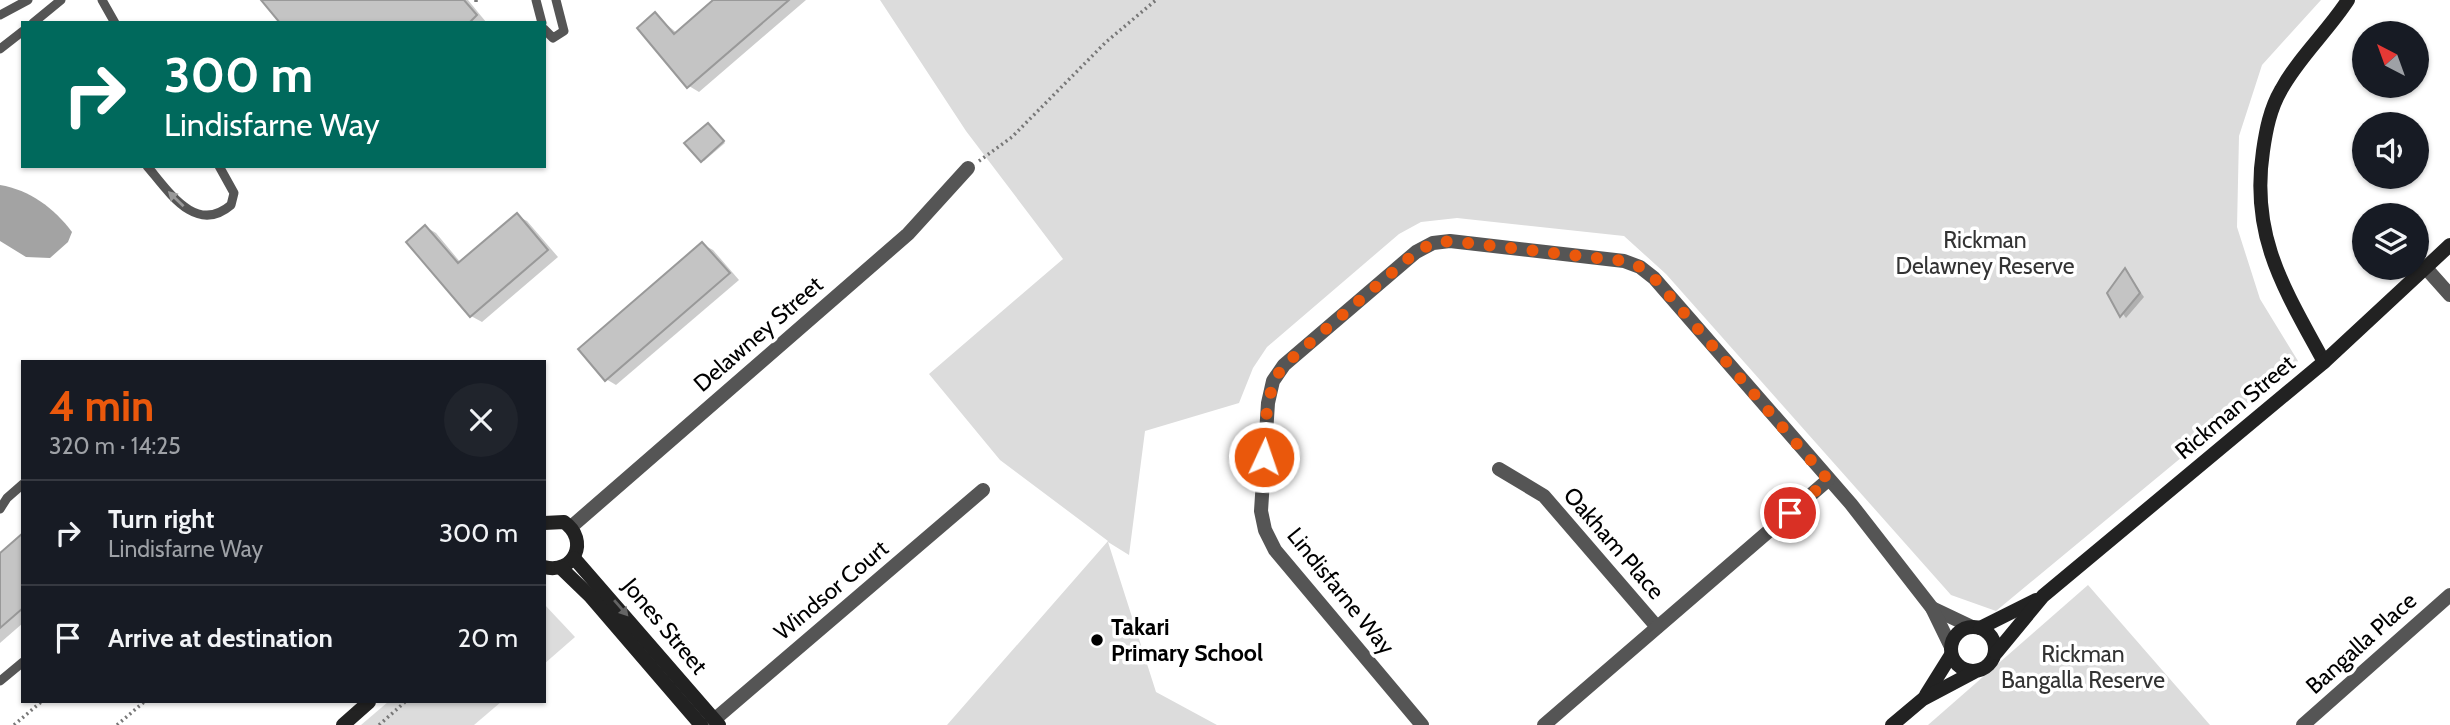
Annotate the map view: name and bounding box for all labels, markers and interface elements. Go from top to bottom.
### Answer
north arrow [2352,21,2429,98]
map controls [2352,21,2429,280]
text: 300 m [164,45,313,104]
icon: right [49,49,140,140]
text: Lindisfarne Way [164,105,380,144]
button: sound [2352,112,2429,189]
one-way arrow [168,191,185,207]
button: layers [2352,203,2429,280]
park label: Rickman Delawney Reserve [1895,226,2075,280]
street label: Delawney Street [688,270,828,398]
street label: Rickman Street [2169,349,2301,465]
text: 4 min [49,380,154,432]
button: close [444,383,518,457]
position arrow [1227,420,1301,494]
text: 320 m · 14:25 [49,432,181,460]
street label: Oakham Place [1558,481,1670,605]
pin [1760,483,1820,543]
icon: arrive [1771,494,1809,532]
text: Turn right [108,503,214,535]
icon: right [49,514,87,552]
text: 300 m [439,517,518,549]
street label: Lindisfarne Way [1281,522,1401,660]
street label: Windsor Court [768,534,894,646]
text: Lindisfarne Way [108,535,263,563]
street label: Jones Street [616,572,713,680]
street label: Bangalla Place [2300,586,2422,700]
one-way arrow [613,599,629,617]
place label: Takari Primary School [1111,613,1263,667]
icon: arrive [49,619,87,657]
text: Arrive at destination [108,622,333,654]
text: 20 m [458,622,518,654]
marker: Takari Primary School [1089,632,1105,648]
park label: Rickman Bangalla Reserve [2001,640,2165,694]

